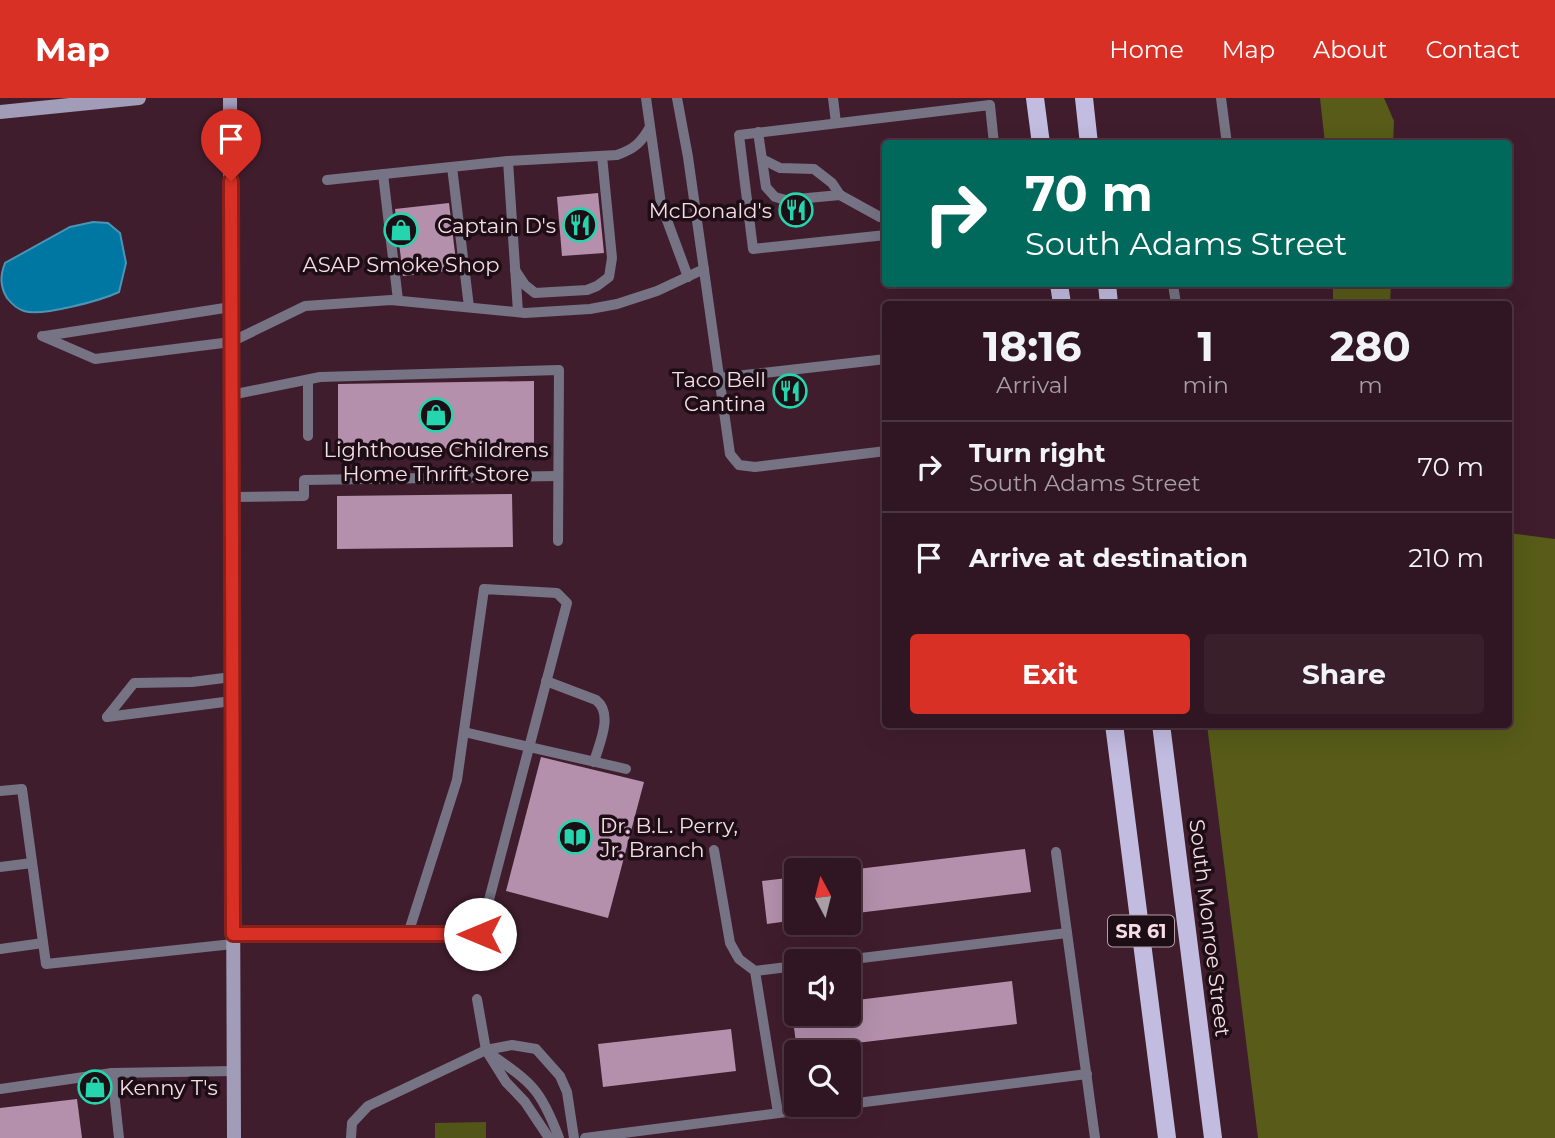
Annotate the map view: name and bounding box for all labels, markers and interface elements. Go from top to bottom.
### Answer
text: Map [35,29,110,69]
text: Home [1109,35,1184,64]
text: Map [1222,35,1275,64]
text: About [1313,35,1387,64]
text: Contact [1425,35,1520,64]
pin [201,109,261,181]
icon: arrive [212,120,250,158]
text: 70 m [1025,164,1153,223]
icon: right [910,168,1001,259]
restaurant icon: McDonald's [777,191,815,229]
place label: McDonald's [649,198,772,223]
restaurant icon: Captain D's [561,206,599,244]
shop icon: ASAP Smoke Shop [382,211,420,249]
place label: Captain D's [437,213,556,238]
text: South Adams Street [1025,224,1347,263]
place label: ASAP Smoke Shop [303,252,499,277]
text: 18:16 [983,320,1082,372]
text: 1 [1197,320,1214,372]
text: 280 [1330,320,1411,372]
place label: Taco Bell Cantina [672,367,766,416]
text: Arrival [996,371,1069,399]
text: min [1183,371,1229,399]
text: m [1358,371,1383,399]
restaurant icon: Taco Bell Cantina [771,372,809,410]
shop icon: Lighthouse Childrens Home Thrift Store [417,396,455,434]
place label: Lighthouse Childrens Home Thrift Store [324,437,548,486]
text: Turn right [969,437,1105,469]
icon: right [910,448,948,486]
text: 70 m [1418,451,1484,483]
text: South Adams Street [969,469,1201,497]
icon: arrive [910,539,948,577]
text: Arrive at destination [969,542,1248,574]
text: 210 m [1408,542,1484,574]
button: Exit [910,634,1190,714]
button: Share [1204,634,1484,714]
place label: Dr. B.L. Perry, Jr. Branch [599,813,738,862]
library icon: Dr. B.L. Perry, Jr. Branch [556,818,594,856]
street label: South Monroe Street [1184,818,1236,1038]
north arrow [784,858,861,934]
map controls [784,858,861,1117]
position arrow [443,897,517,971]
road number: SR 61 [1108,916,1174,946]
button: sound [784,949,861,1026]
button: search [784,1040,861,1117]
shop icon: Kenny T's [76,1068,114,1106]
place label: Kenny T's [119,1075,218,1100]

